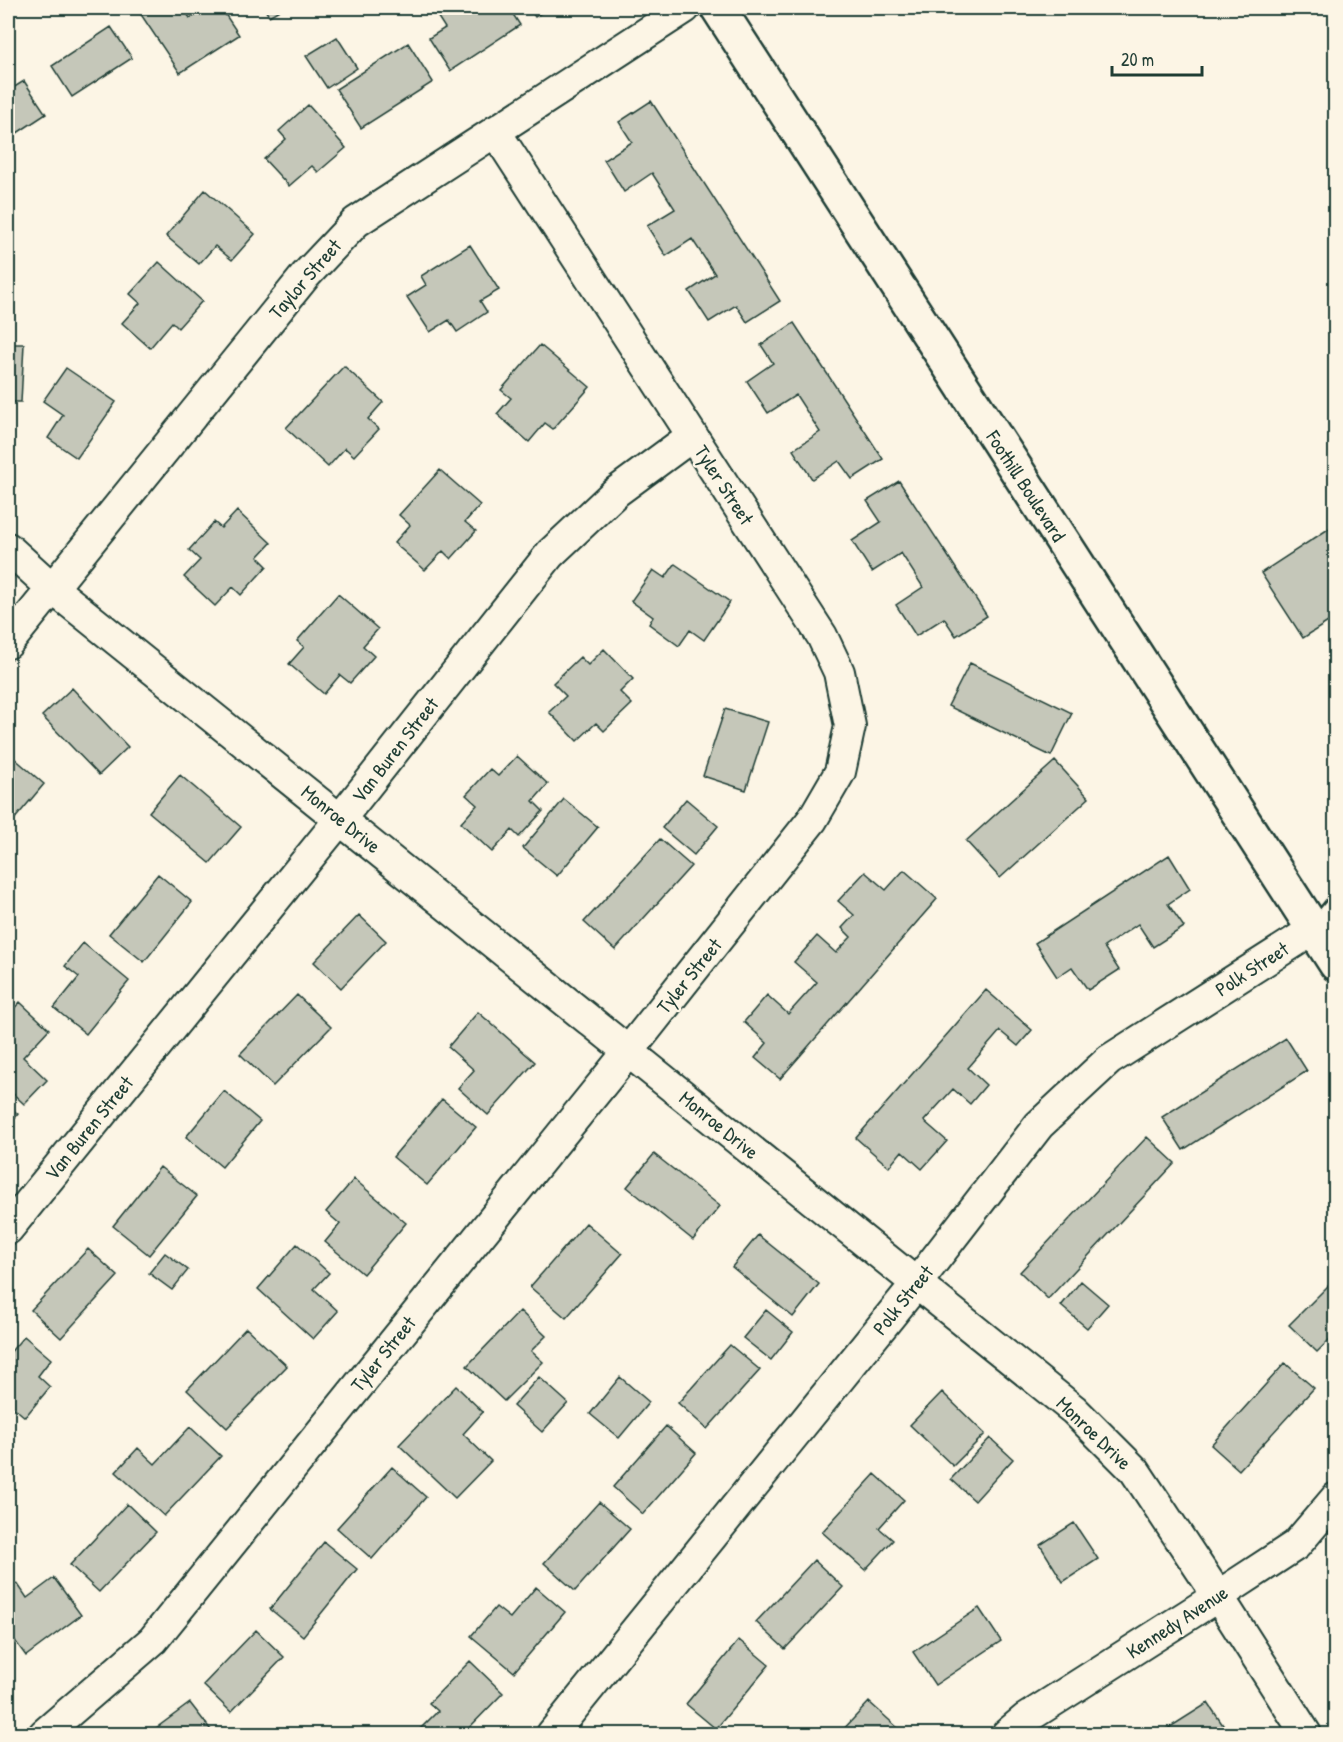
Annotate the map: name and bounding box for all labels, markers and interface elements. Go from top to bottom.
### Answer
scale bar [1112,39,1202,77]
text: 20 m [1121,47,1154,72]
street label: Taylor Street [262,232,348,324]
street label: Foothill Boulevard [980,424,1073,547]
street label: Tyler Street [689,440,761,531]
street label: Van Buren Street [345,691,445,808]
street label: Monroe Drive [296,778,387,859]
street label: Tyler Street [650,931,728,1019]
street label: Polk Street [1210,934,1295,1002]
street label: Van Buren Street [38,1069,140,1185]
street label: Monroe Drive [674,1084,765,1165]
street label: Polk Street [866,1258,940,1340]
street label: Tyler Street [344,1309,422,1397]
street label: Monroe Drive [1051,1390,1138,1475]
street label: Kennedy Avenue [1121,1579,1233,1665]

